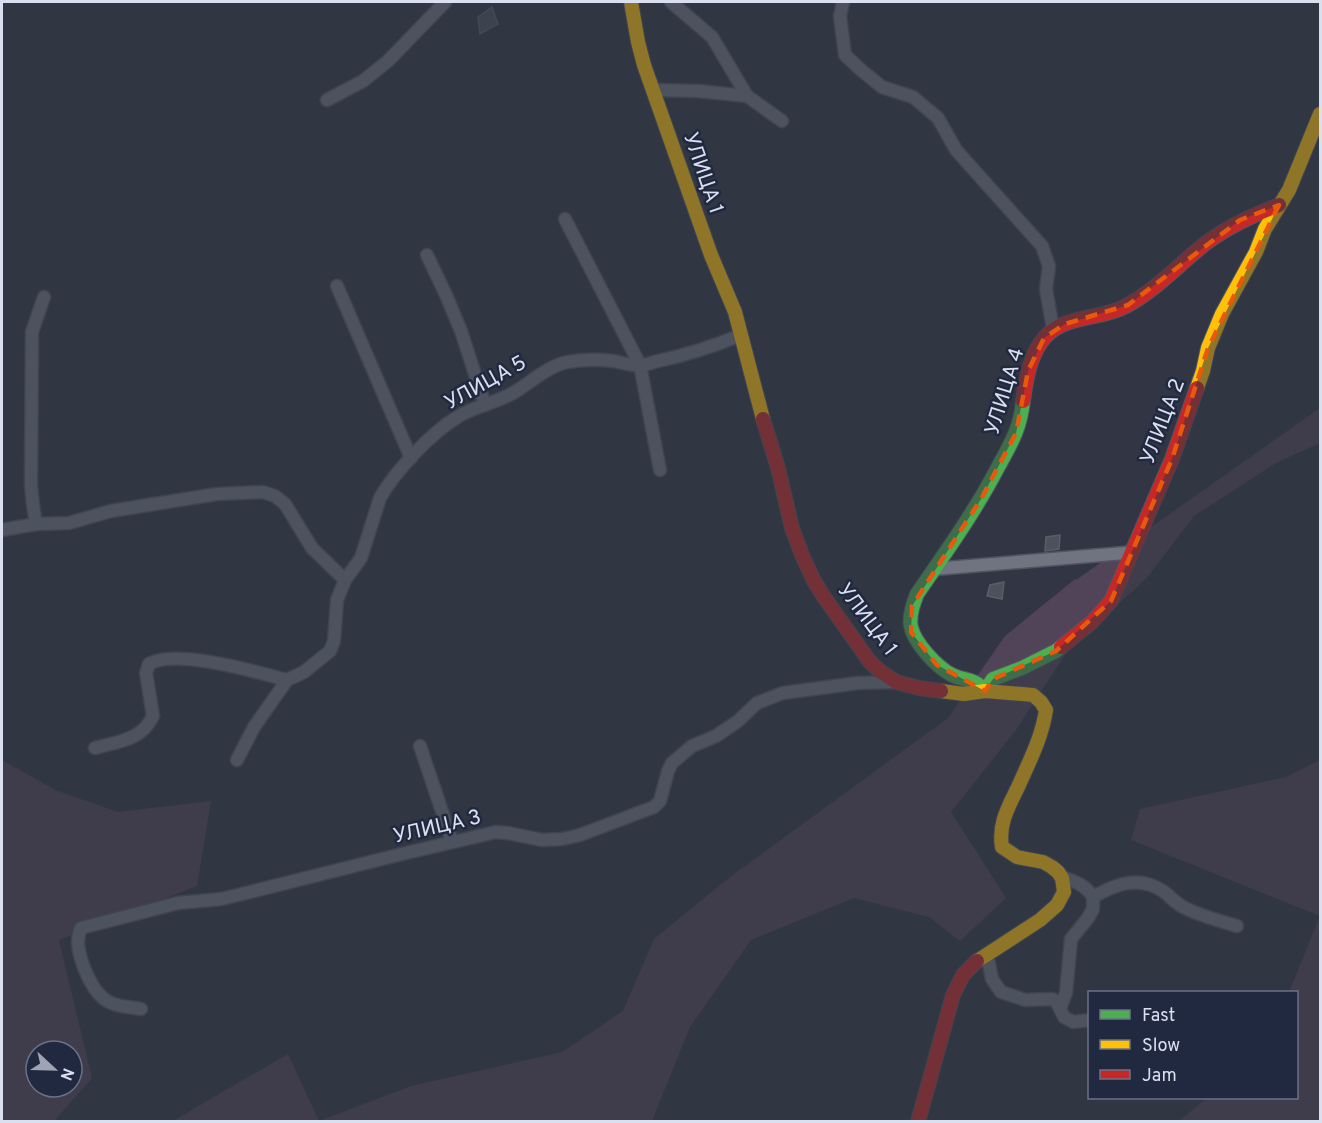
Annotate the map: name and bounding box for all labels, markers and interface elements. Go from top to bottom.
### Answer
street label: УЛИЦА 1 [676,129,729,218]
street label: УЛИЦА 4 [979,345,1031,438]
street label: УЛИЦА 5 [440,350,532,417]
street label: УЛИЦА 2 [1135,375,1192,468]
street label: УЛИЦА 1 [831,578,903,662]
street label: УЛИЦА 3 [391,804,484,851]
legend [1088,991,1298,1099]
text: Fast [1142,1005,1175,1028]
text: Slow [1142,1035,1180,1058]
north arrow [24,1039,84,1099]
text: N [55,1065,77,1083]
text: Jam [1142,1065,1177,1088]

